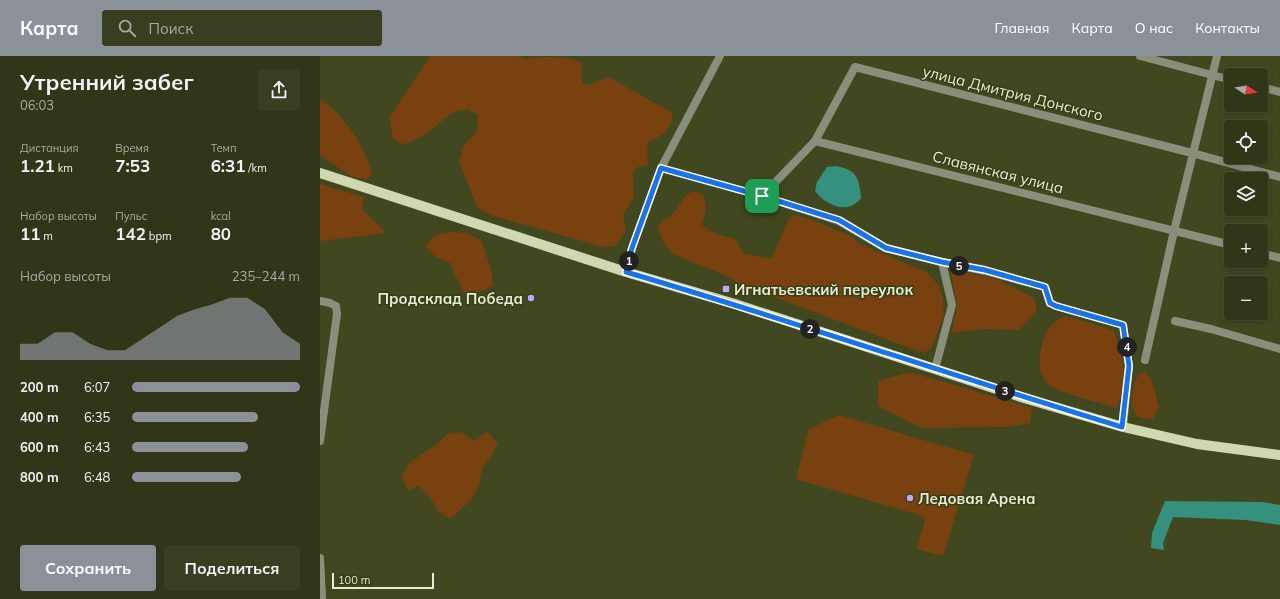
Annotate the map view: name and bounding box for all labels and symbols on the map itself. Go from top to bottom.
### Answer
street label: улица Дмитрия Донского [921,61,1105,125]
north arrow [1224,68,1268,112]
street label: Славянская улица [930,147,1066,197]
pin [745,179,779,213]
pin: 1 [619,251,639,271]
pin: 5 [949,256,969,276]
place label: Игнатьевский переулок [734,280,913,299]
marker: Игнатьевский переулок [721,284,731,294]
place label: Продсклад Победа [378,289,523,308]
marker: Продсклад Победа [526,293,536,303]
pin: 2 [800,319,820,339]
pin: 4 [1117,337,1137,357]
pin: 3 [995,381,1015,401]
place label: Ледовая Арена [918,489,1035,508]
marker: Ледовая Арена [905,493,915,503]
scale bar [332,571,434,590]

